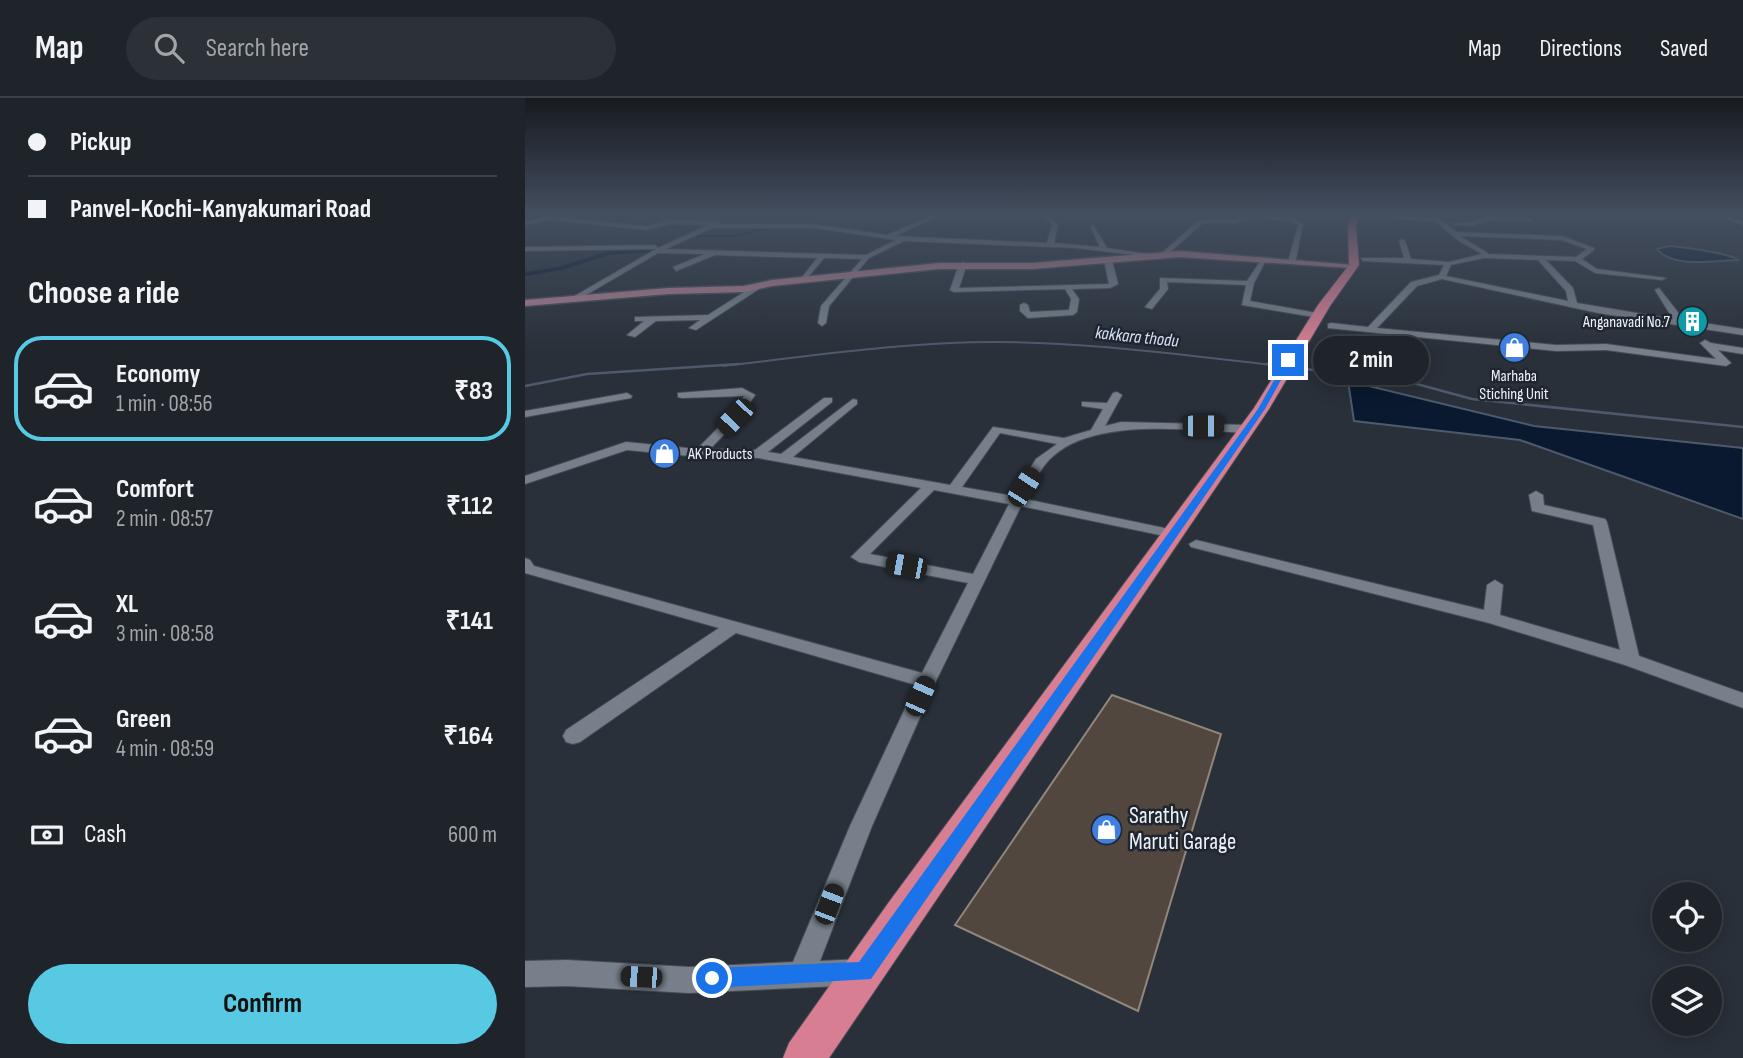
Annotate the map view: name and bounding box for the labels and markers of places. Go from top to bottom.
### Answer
building icon: Anganavadi No.7 [1676,305,1710,339]
place label: Anganavadi No.7 [1582,313,1671,332]
shop icon: Marhaba Stiching Unit [1497,330,1531,364]
place label: Marhaba Stiching Unit [1479,367,1549,404]
shop icon: AK Products [648,437,682,471]
place label: AK Products [687,445,753,464]
place label: Sarathy Maruti Garage [1129,802,1236,856]
shop icon: Sarathy Maruti Garage [1089,812,1123,846]

